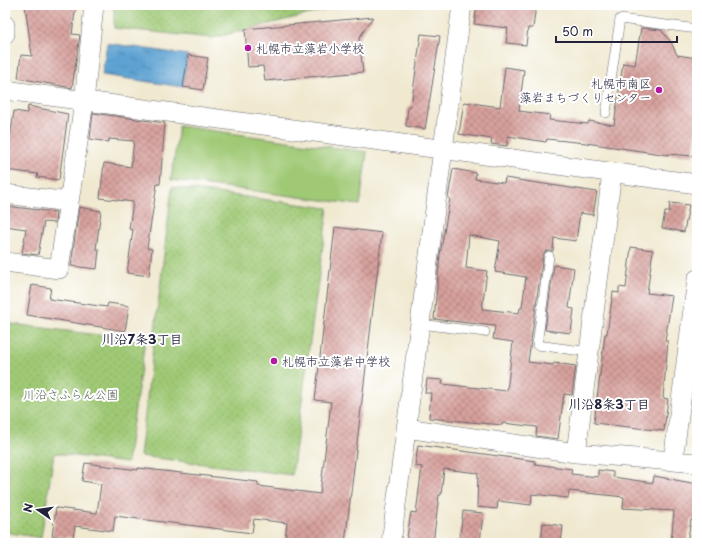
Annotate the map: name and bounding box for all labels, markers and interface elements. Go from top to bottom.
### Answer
scale bar [556,18,677,44]
text: 50 m [562,22,593,40]
place label: 札幌市立藻岩小学校 [256,39,364,57]
marker: 札幌市立藻岩小学校 [243,43,253,53]
place label: 札幌市南区 藻岩まちづくりセンター [519,74,651,106]
marker: 札幌市南区 藻岩まちづくりセンター [654,85,664,95]
district label: 川沿7条3丁目 [102,329,182,348]
place label: 札幌市立藻岩中学校 [282,352,390,370]
marker: 札幌市立藻岩中学校 [269,356,279,366]
park label: 川沿さふらん公園 [23,385,119,403]
district label: 川沿8条3丁目 [568,394,650,413]
north arrow [18,490,58,530]
text: N [19,501,37,514]

